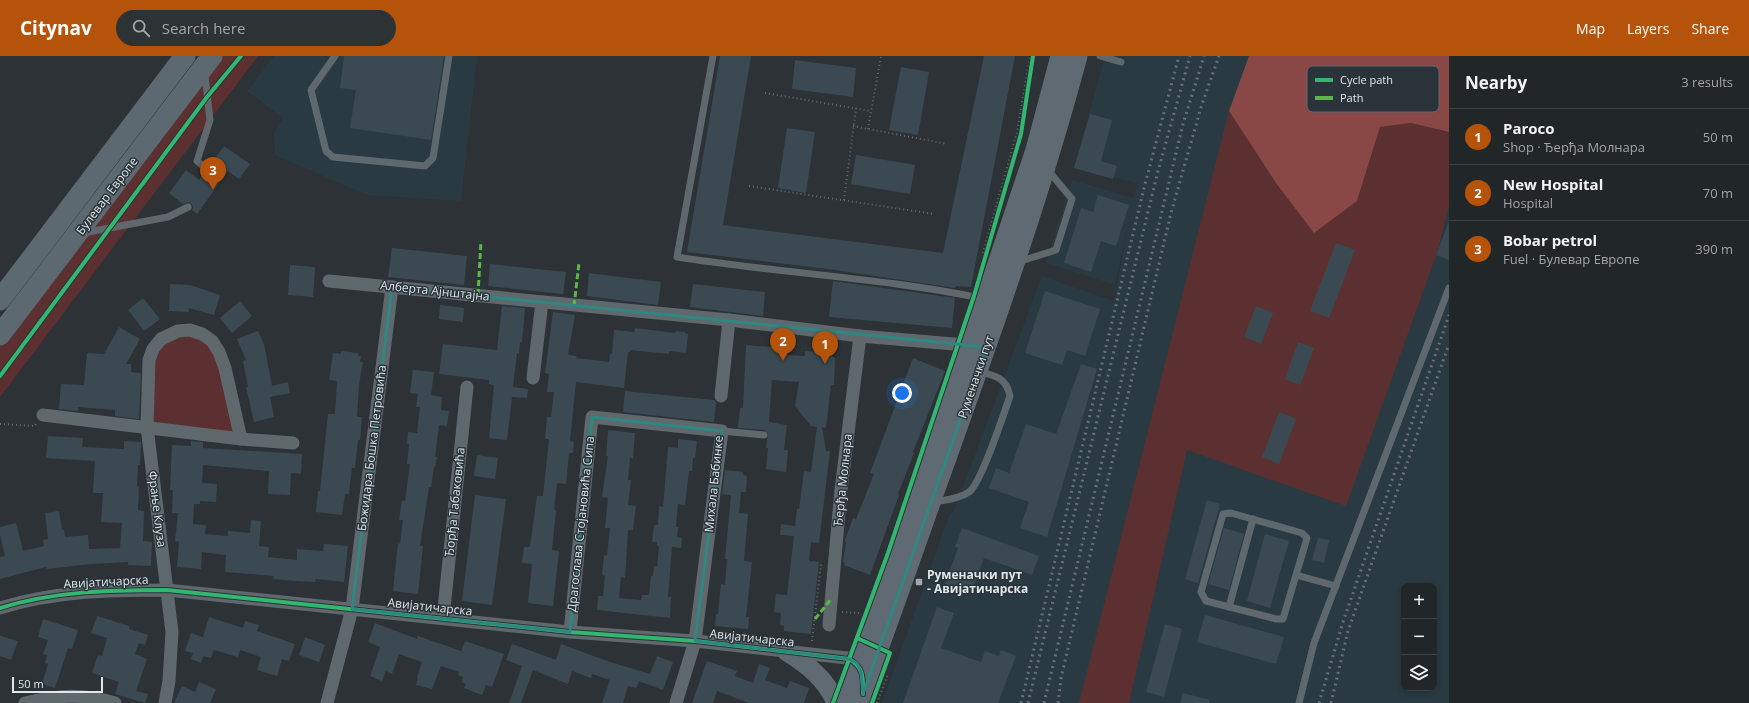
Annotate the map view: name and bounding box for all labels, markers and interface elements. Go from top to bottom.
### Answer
search box [116,10,396,46]
text: Citynav [20,15,92,41]
icon: search [130,17,152,39]
text: Search here [162,18,245,38]
text: Map [1576,19,1605,38]
text: Layers [1627,19,1669,38]
text: Share [1691,19,1729,38]
legend [1307,66,1439,112]
text: Nearby [1465,71,1527,94]
text: Cycle path [1340,72,1393,87]
text: 3 results [1681,73,1733,91]
text: Path [1340,90,1363,105]
text: Paroco [1503,118,1555,138]
text: 1 [1474,128,1482,146]
text: 50 m [1703,128,1733,146]
text: Shop · Ђерђа Молнара [1503,138,1645,156]
street label: Булевар Европе [72,153,142,238]
pin: 3 [200,157,226,190]
text: New Hospital [1503,174,1603,194]
text: 2 [1474,184,1482,202]
text: 70 m [1703,184,1733,202]
text: Hospital [1503,194,1553,212]
text: Bobar petrol [1503,230,1597,250]
text: 3 [1474,240,1482,258]
text: 390 m [1695,240,1733,258]
text: Fuel · Булевар Европе [1503,250,1639,268]
street label: Алберта Ајнштајна [380,276,490,305]
pin: 2 [770,328,796,361]
pin: 1 [812,331,838,364]
street label: Руменачки пут [953,333,998,420]
street label: Божидара Бошка Петровића [353,364,390,532]
your location [892,383,912,403]
street label: Ђерђа Молнара [829,433,856,527]
street label: Михала Бабинке [700,434,727,533]
street label: Драгослава Стојановића Сипа [563,435,598,613]
street label: Ђорђа Табаковића [440,447,469,557]
street label: Фрање Клуза [144,470,171,548]
place label: Руменачки пут - Авијатичарска [927,566,1028,597]
street label: Авијатичарска [63,571,149,592]
marker: Руменачки пут - Авијатичарска [914,577,924,587]
map controls [1401,583,1437,691]
button: + [1401,583,1437,619]
street label: Авијатичарска [387,594,473,619]
button: − [1401,619,1437,655]
street label: Авијатичарска [709,625,795,650]
button: layers [1401,655,1437,691]
scale bar [12,675,103,694]
text: 50 m [18,676,44,691]

